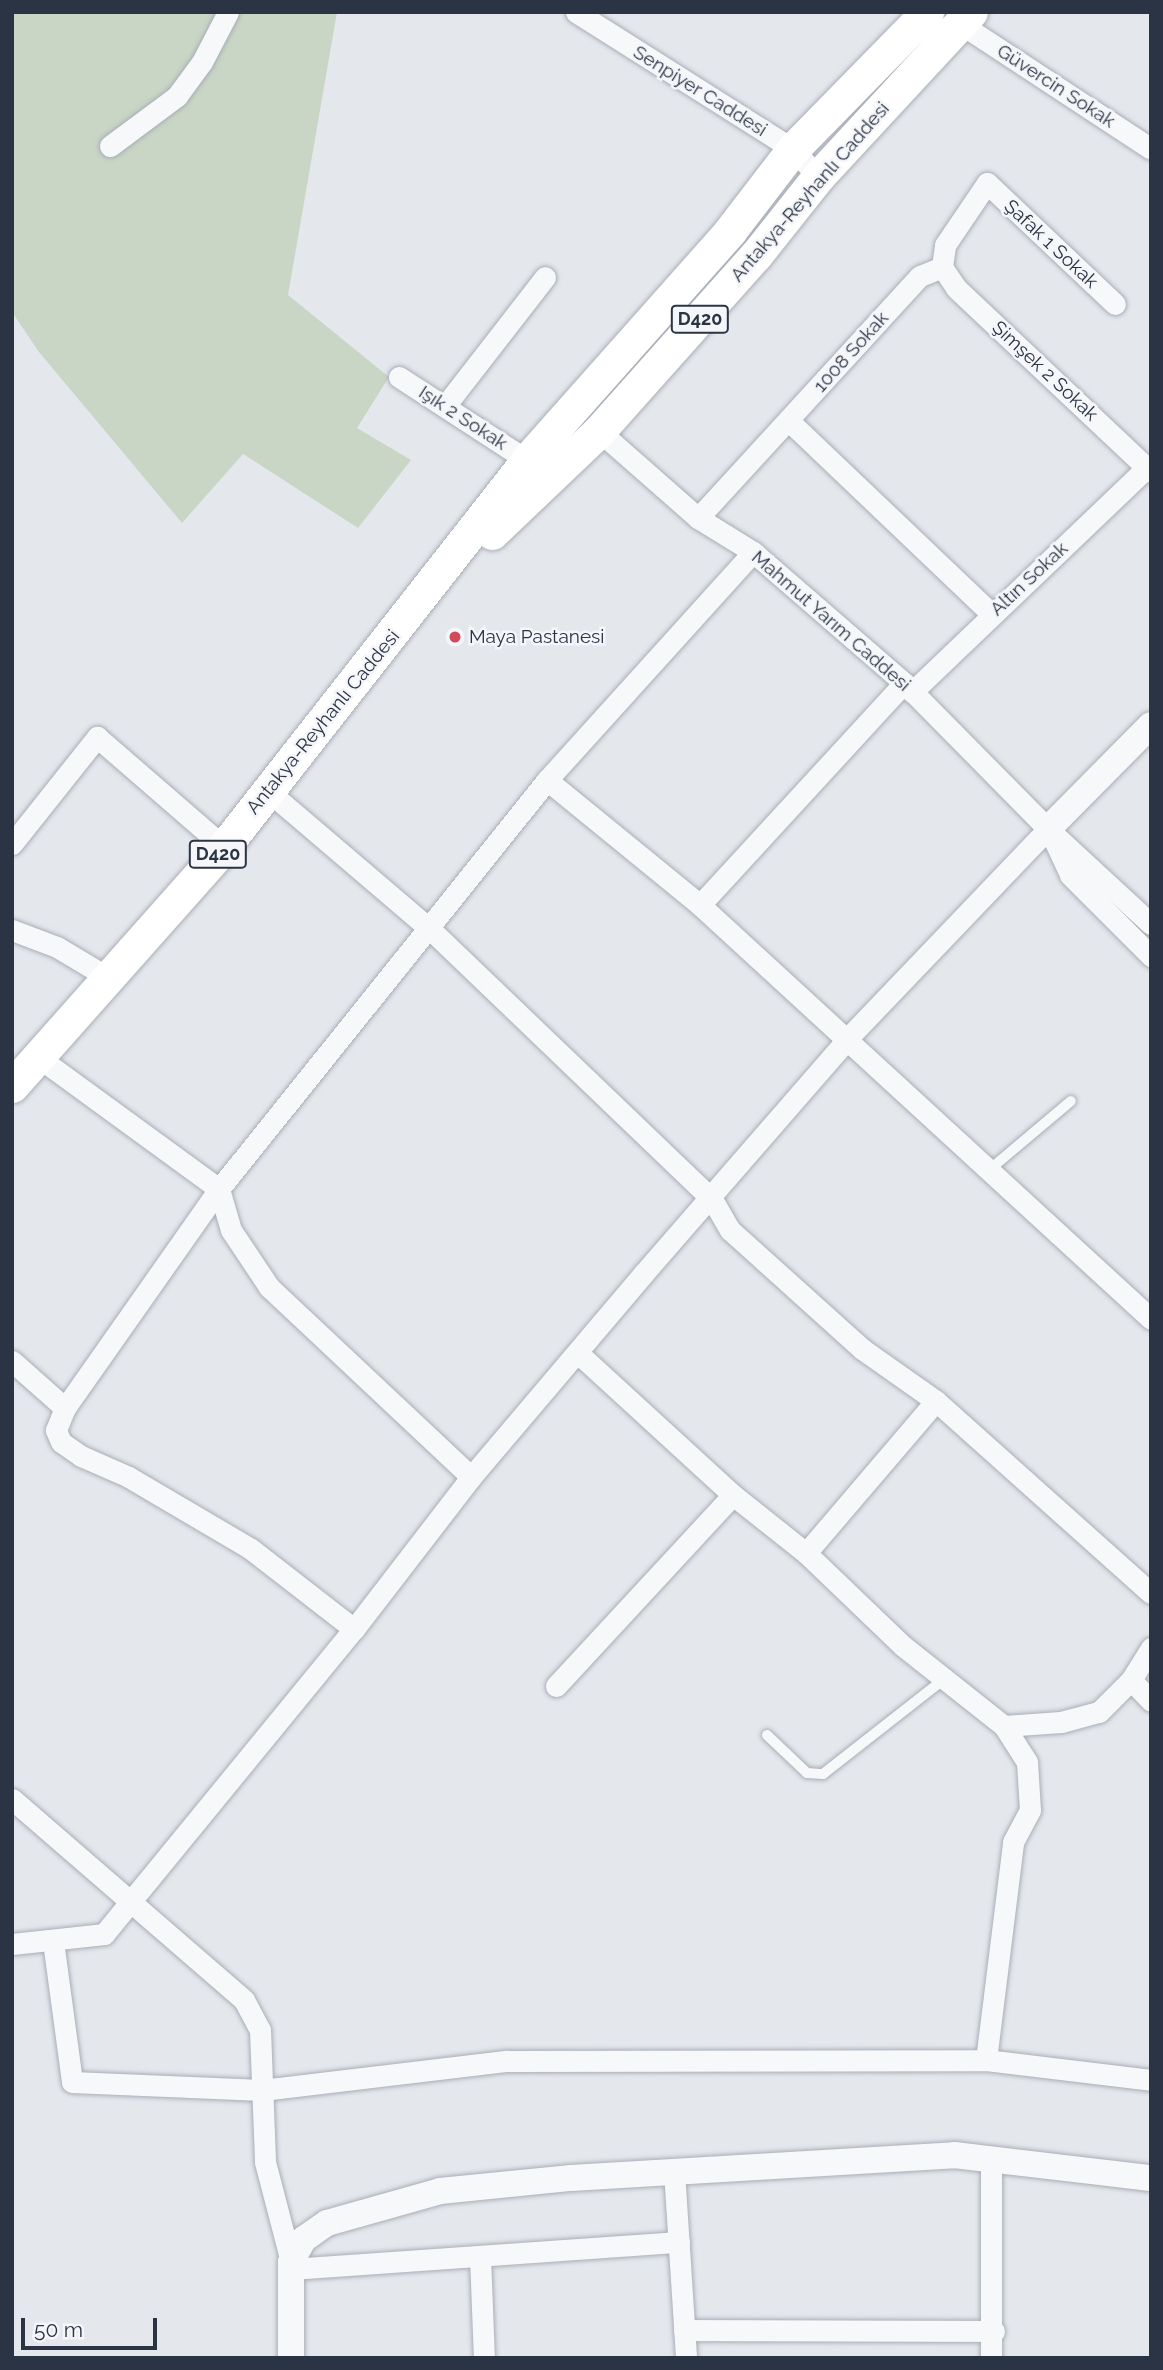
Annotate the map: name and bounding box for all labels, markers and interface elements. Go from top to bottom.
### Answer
street label: Güvercin Sokak [993,39,1119,133]
street label: Senpiyer Caddesi [629,41,771,141]
street label: Antakya-Reyhanlı Caddesi [726,98,894,286]
street label: Şafak 1 Sokak [999,195,1103,293]
road number: D420 [670,304,730,334]
street label: 1008 Sokak [809,307,893,397]
street label: Şimşek 2 Sokak [987,316,1103,426]
street label: Işık 2 Sokak [414,381,512,455]
street label: Altın Sokak [985,537,1073,621]
street label: Mahmut Yarım Caddesi [747,546,915,696]
street label: Antakya-Reyhanlı Caddesi [242,625,404,819]
place label: Maya Pastanesi [469,626,604,648]
marker: Maya Pastanesi [447,629,463,645]
road number: D420 [188,840,248,868]
scale bar [24,2304,161,2348]
text: 50 m [34,2317,83,2342]

